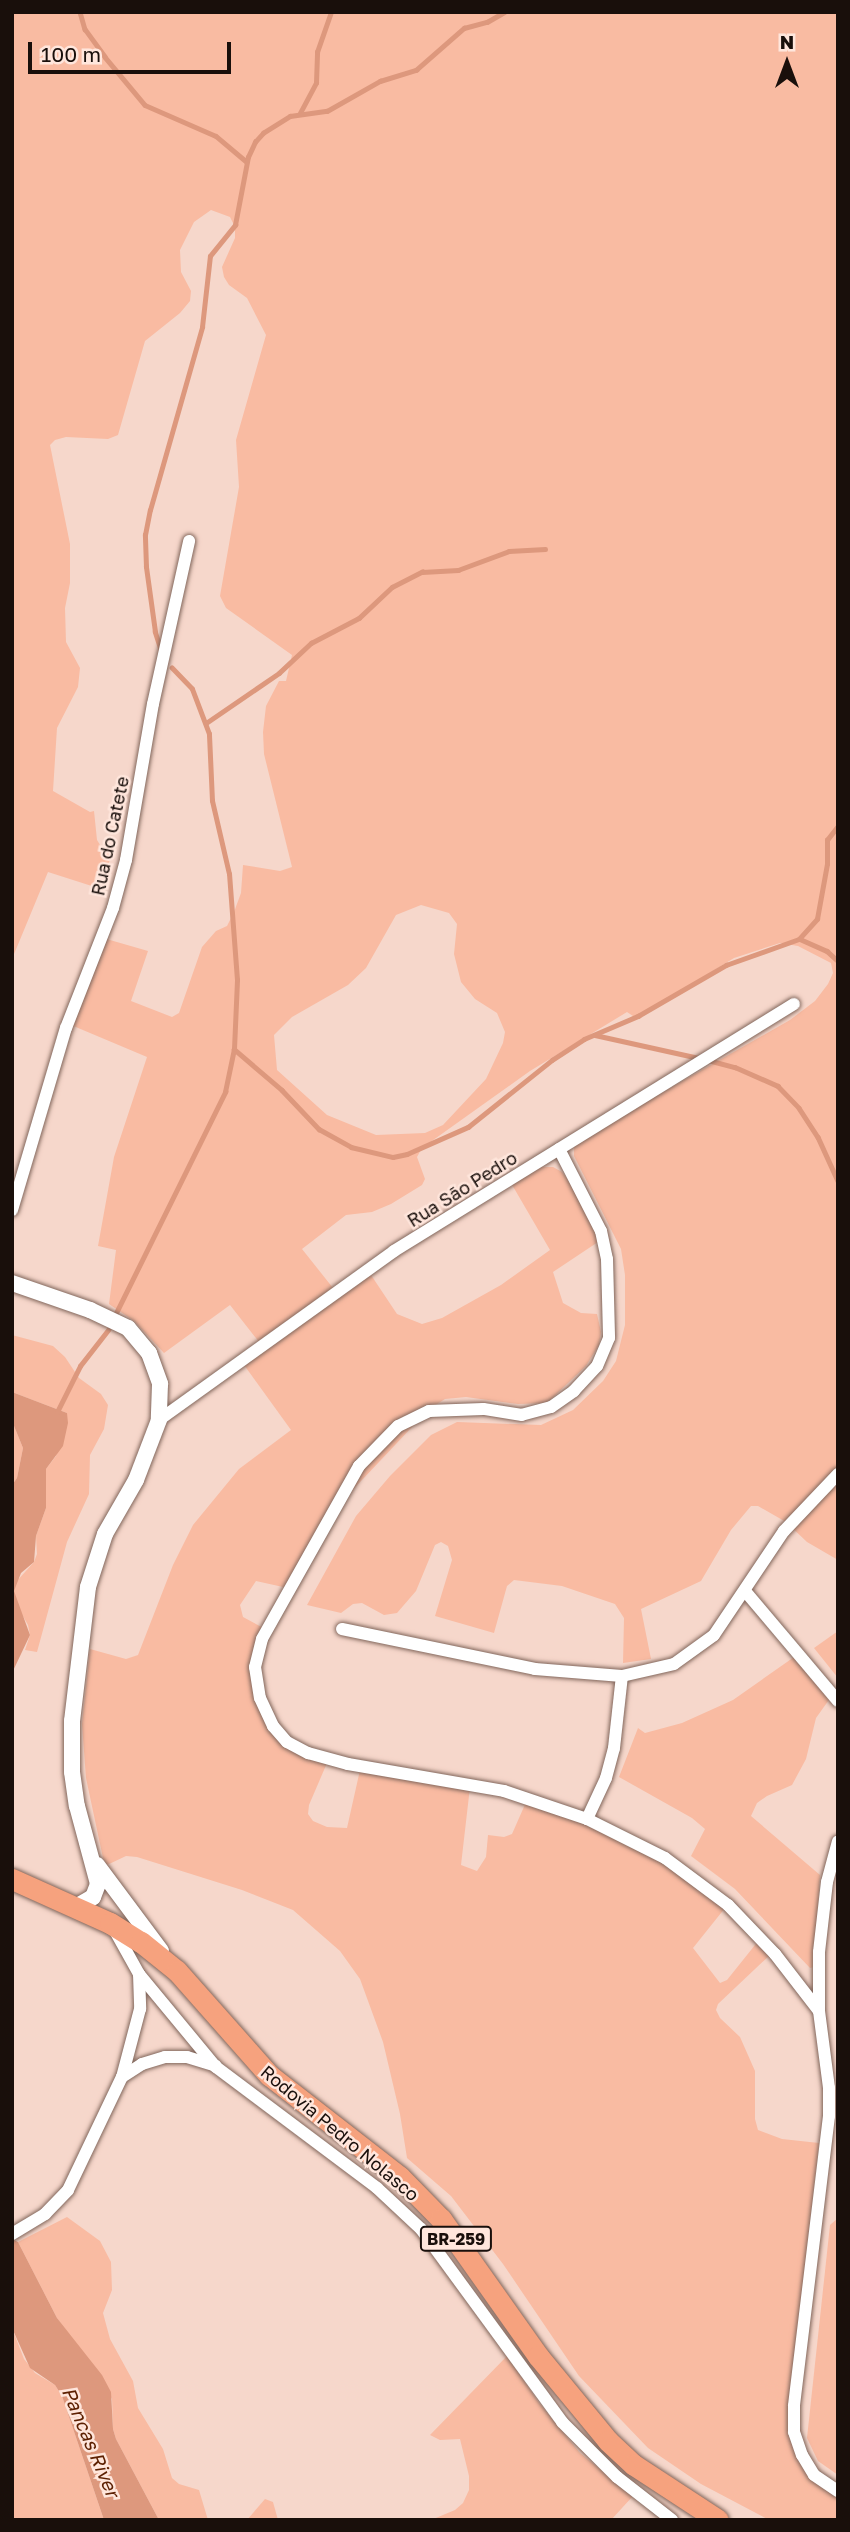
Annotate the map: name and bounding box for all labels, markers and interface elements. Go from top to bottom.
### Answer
scale bar [32,28,234,72]
north arrow [752,28,822,98]
text: N [780,30,794,53]
text: 100 m [41,41,101,67]
street label: Rua do Catete [87,774,133,898]
street label: Rua São Pedro [403,1147,521,1231]
street label: Rodovia Pedro Nolasco [257,2061,423,2205]
road number: BR-259 [419,2226,493,2252]
water label: Pancas River [58,2384,124,2500]

